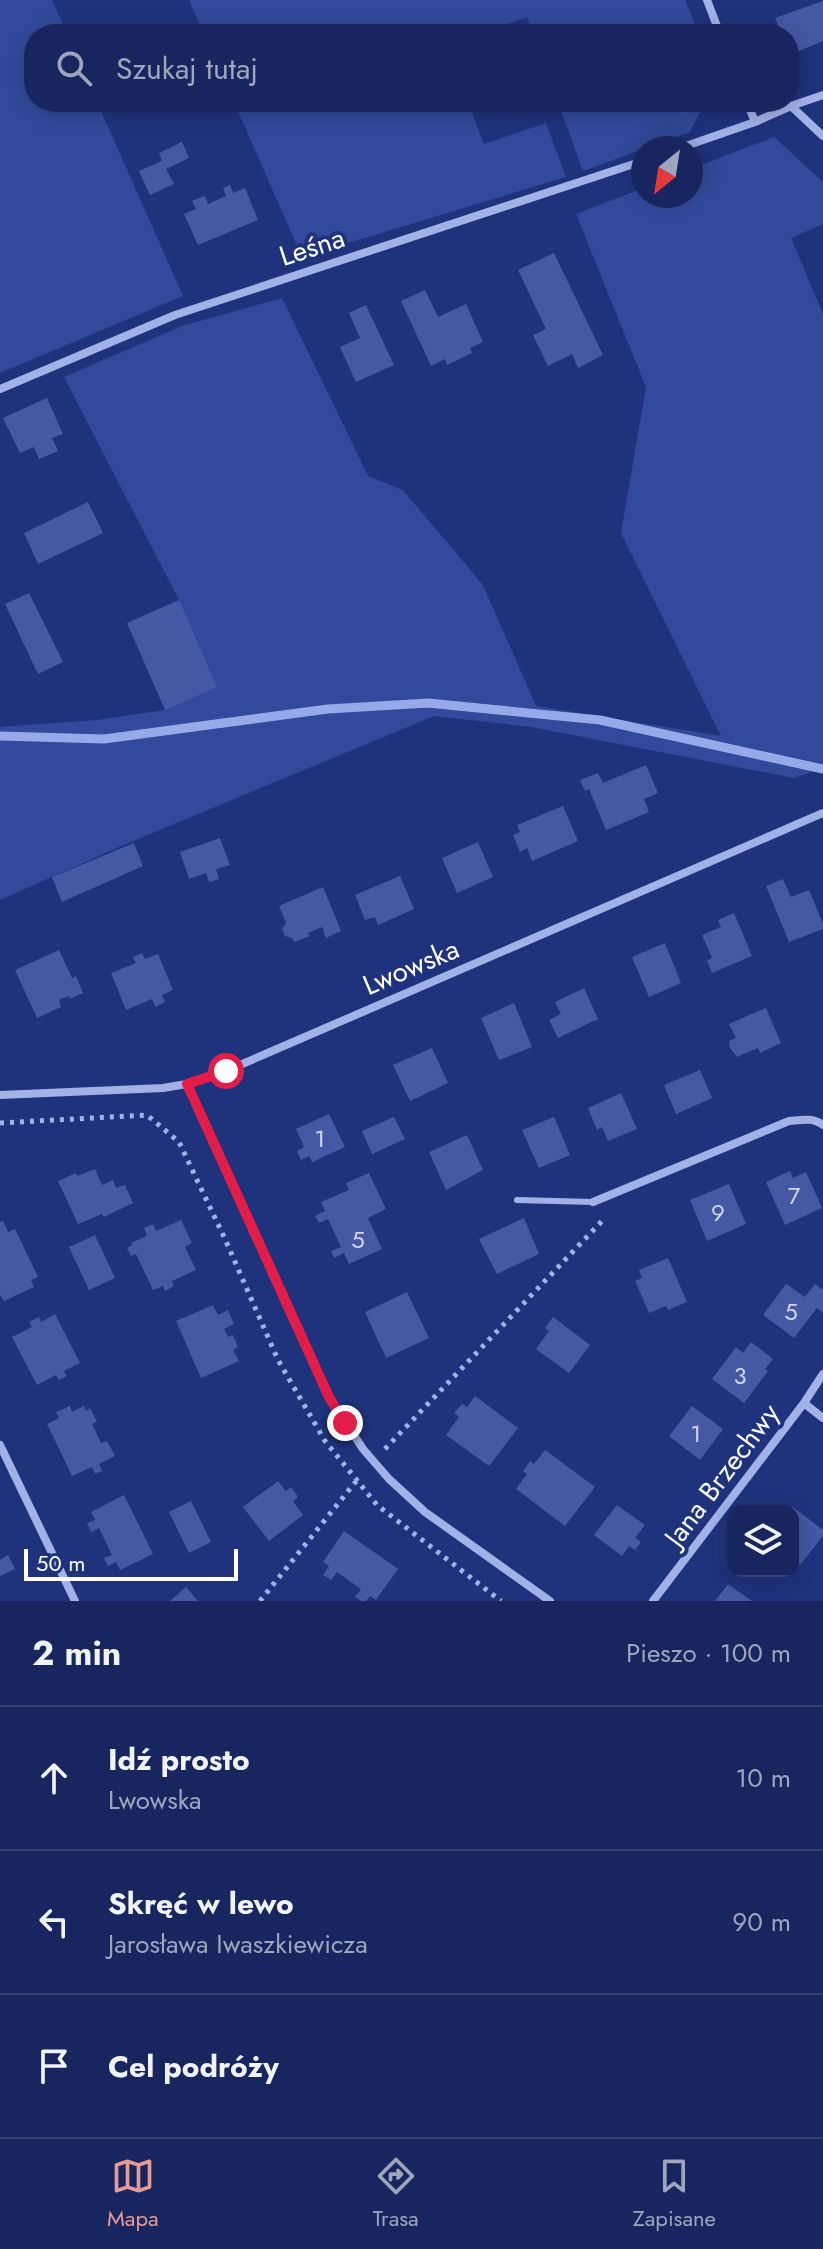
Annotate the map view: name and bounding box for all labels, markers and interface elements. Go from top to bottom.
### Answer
search box [24,24,799,112]
icon: search [52,46,96,90]
text: Szukaj tutaj [116,47,258,90]
north arrow [631,136,703,208]
street label: Leśna [274,217,350,277]
street label: Lwowska [357,928,465,1006]
route start [208,1053,244,1089]
house number: 1 [315,1121,325,1156]
house number: 7 [788,1178,801,1213]
house number: 9 [711,1195,725,1230]
house number: 5 [351,1222,365,1257]
house number: 5 [784,1294,798,1329]
house number: 3 [733,1358,747,1393]
street label: Jana Brzechwy [652,1394,790,1558]
route end [327,1405,363,1441]
house number: 1 [691,1416,701,1451]
map controls [727,1505,799,1577]
button: layers [727,1505,799,1577]
scale bar [24,1545,238,1581]
text: 50 m [36,1547,85,1579]
text: 2 min [32,1629,121,1678]
text: Pieszo · 100 m [626,1634,791,1672]
text: Idź prosto [108,1738,250,1781]
icon: ahead [32,1756,76,1800]
text: 10 m [736,1759,791,1797]
text: Lwowska [108,1781,202,1819]
text: Skręć w lewo [108,1882,294,1925]
icon: left [32,1900,76,1944]
text: 90 m [732,1903,791,1941]
text: Jarosława Iwaszkiewicza [108,1925,368,1963]
icon: arrive [32,2044,76,2088]
text: Cel podróży [108,2045,279,2088]
tab: Mapa [107,2154,159,2234]
tab: Trasa [373,2154,419,2234]
tab: Zapisane [633,2154,716,2234]

